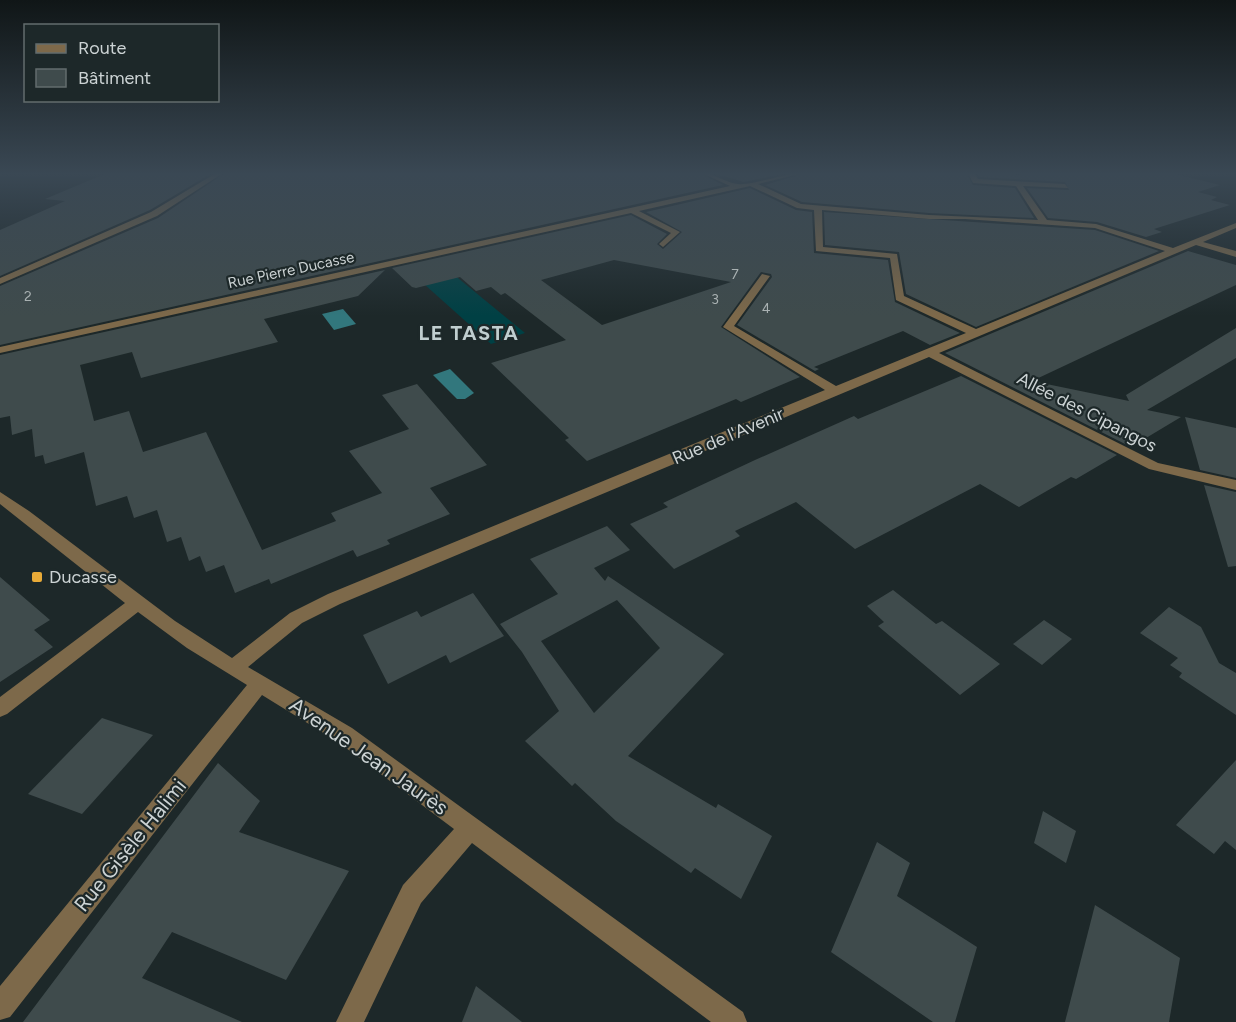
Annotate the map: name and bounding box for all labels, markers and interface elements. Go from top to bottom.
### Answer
legend [24,24,219,102]
text: Route [78,37,127,59]
text: Bâtiment [78,67,151,89]
street label: Rue Pierre Ducasse [226,248,356,292]
house number: 7 [731,266,739,283]
house number: 2 [24,288,32,305]
house number: 3 [711,291,719,308]
house number: 4 [762,300,771,317]
district label: LE TASTA [419,321,519,345]
street label: Allée des Cipangos [1013,367,1161,457]
street label: Rue de l'Avenir [669,403,787,469]
place label: Ducasse [49,566,117,588]
marker: Ducasse [30,570,44,584]
street label: Avenue Jean Jaurès [285,692,453,820]
street label: Rue Gisèle Halimi [69,774,191,916]

